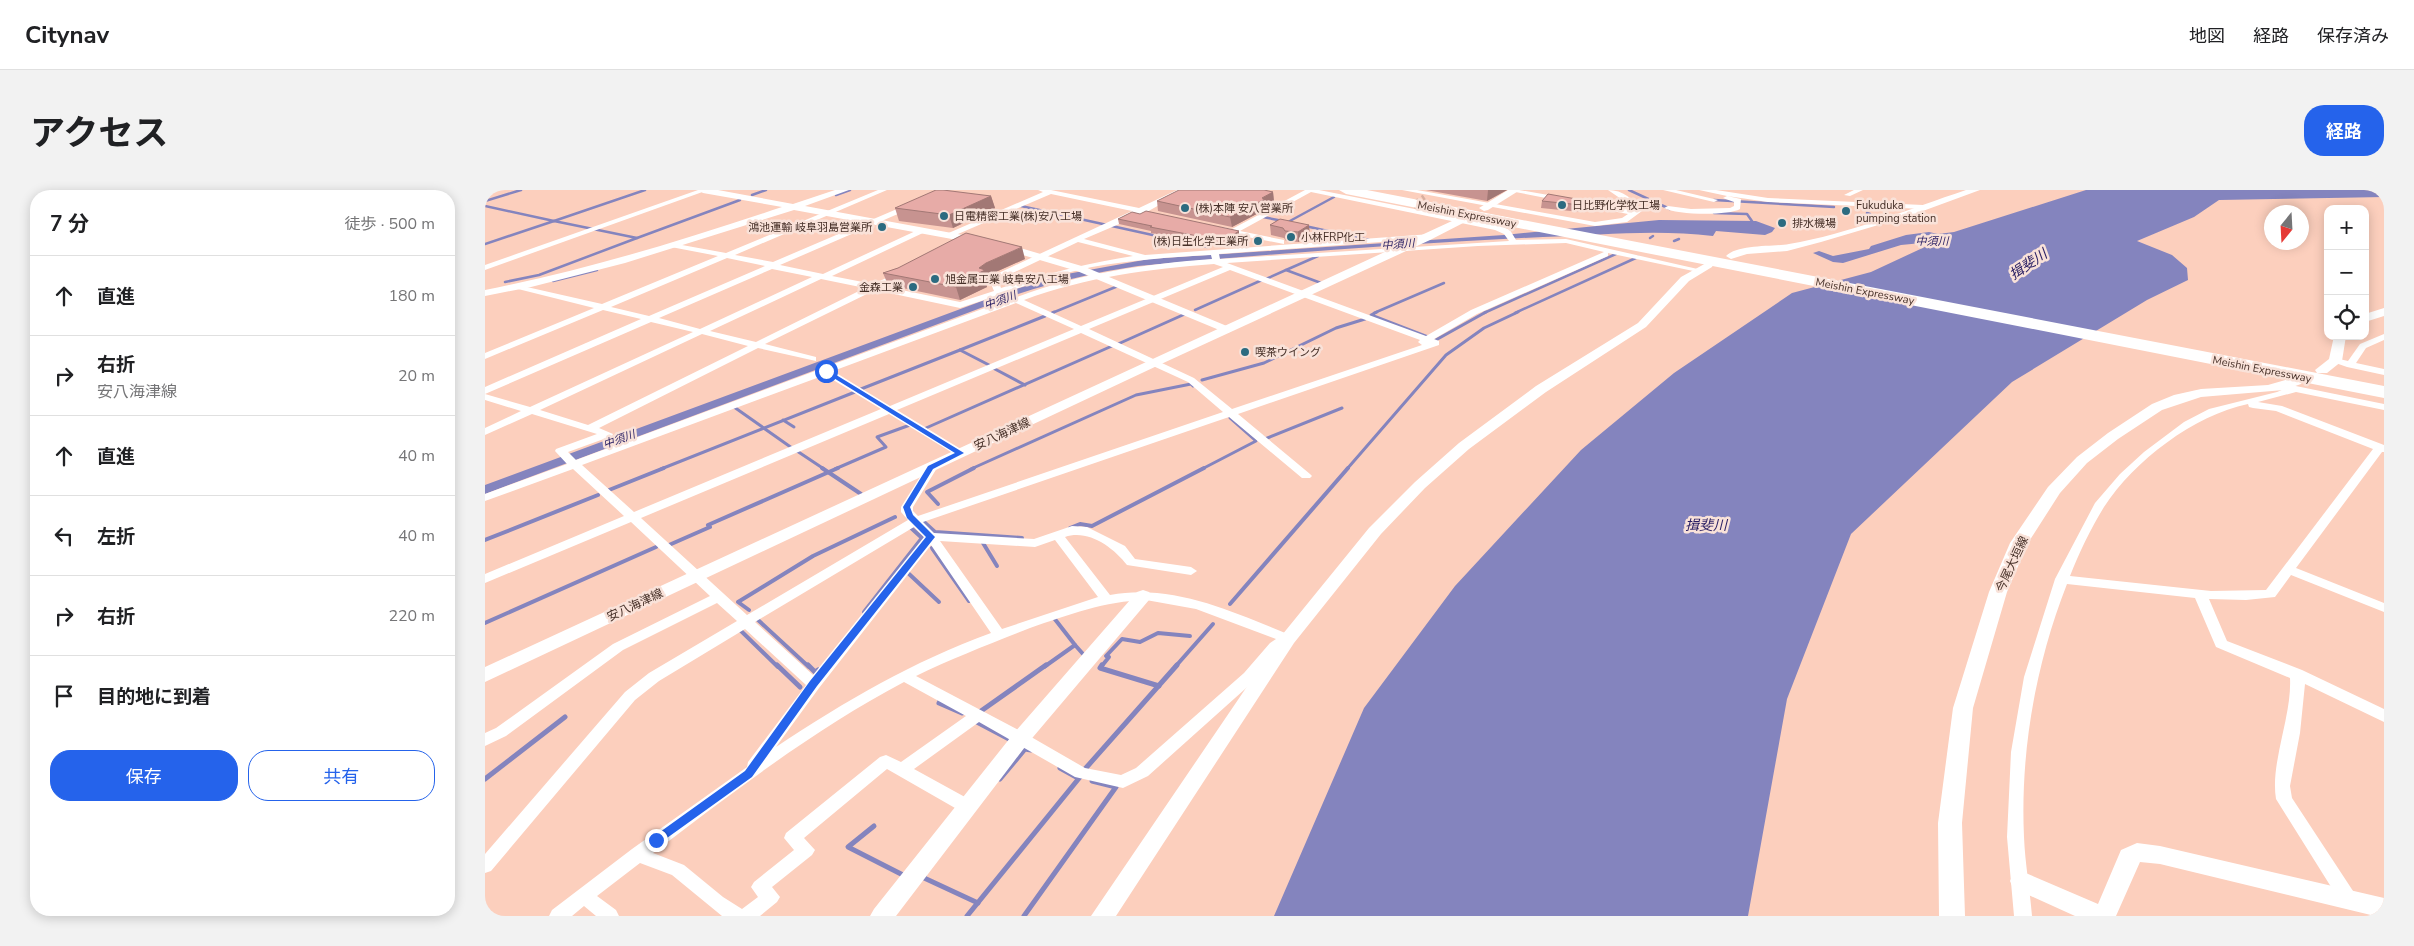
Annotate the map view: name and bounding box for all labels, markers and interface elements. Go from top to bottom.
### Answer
text: Citynav [25,19,109,51]
text: 地図 [2189,24,2225,48]
text: 経路 [2253,24,2289,48]
text: 保存済み [2317,24,2389,48]
button: 経路 [2304,105,2384,156]
text: アクセス [30,110,168,157]
street label: Meishin Expressway [1416,198,1518,231]
place label: 日比野化学牧工場 [1572,198,1660,213]
place label: Fukuduka pumping station [1856,198,1936,226]
marker: 日比野化学牧工場 [1556,199,1568,211]
place label: (株)本陣 安八営業所 [1195,201,1294,216]
marker: (株)本陣 安八営業所 [1179,202,1191,214]
marker: Fukuduka pumping station [1840,205,1852,217]
north arrow [2264,205,2309,250]
map controls [2324,205,2369,340]
button: + [2324,205,2369,250]
place label: 日電精密工業(株)安八工場 [954,209,1082,224]
text: 7 分 [50,210,89,238]
marker: 日電精密工業(株)安八工場 [938,210,950,222]
text: 徒歩 · 500 m [345,213,435,235]
place label: 排水機場 [1792,216,1836,231]
marker: 排水機場 [1776,217,1788,229]
place label: 鴻池運輸 岐阜羽島営業所 [748,220,873,235]
marker: 鴻池運輸 岐阜羽島営業所 [876,221,888,233]
place label: 小林FRP化工 [1301,230,1365,245]
marker: 小林FRP化工 [1285,231,1297,243]
place label: (株)日生化学工業所 [1153,234,1249,249]
water label: 中須川 [1916,234,1949,249]
marker: (株)日生化学工業所 [1252,235,1264,247]
water label: 中須川 [1381,236,1416,253]
water label: 揖斐川 [2006,244,2053,284]
button: − [2324,250,2369,295]
place label: 旭金属工業 岐阜安八工場 [945,272,1069,287]
marker: 旭金属工業 岐阜安八工場 [929,273,941,285]
street label: Meishin Expressway [1814,275,1916,308]
place label: 金森工業 [859,280,903,295]
marker: 金森工業 [907,281,919,293]
icon: ahead [50,282,78,310]
text: 直進 [97,284,135,310]
text: 180 m [388,285,435,307]
water label: 中須川 [982,287,1019,313]
button: locate [2324,295,2369,340]
place label: 喫茶ウイング [1255,345,1321,360]
marker: 喫茶ウイング [1239,346,1251,358]
text: 右折 [97,352,135,378]
street label: Meishin Expressway [2211,353,2313,386]
route start [815,360,838,383]
icon: right [50,362,78,390]
text: 20 m [398,365,435,387]
text: 安八海津線 [97,381,177,403]
street label: 安八海津線 [971,414,1033,454]
water label: 中須川 [601,426,638,452]
icon: ahead [50,442,78,470]
text: 直進 [97,444,135,470]
text: 40 m [398,445,435,467]
water label: 揖斐川 [1685,516,1729,535]
icon: left [50,522,78,550]
text: 左折 [97,524,135,550]
text: 40 m [398,525,435,547]
street label: 今尾大垣線 [1992,533,2032,595]
street label: 安八海津線 [604,585,666,625]
icon: right [50,602,78,630]
text: 右折 [97,604,135,630]
text: 220 m [388,605,435,627]
icon: arrive [50,682,78,710]
text: 目的地に到着 [97,684,211,710]
button: 保存 [50,750,238,801]
button: 共有 [248,750,435,801]
route end [645,829,668,852]

